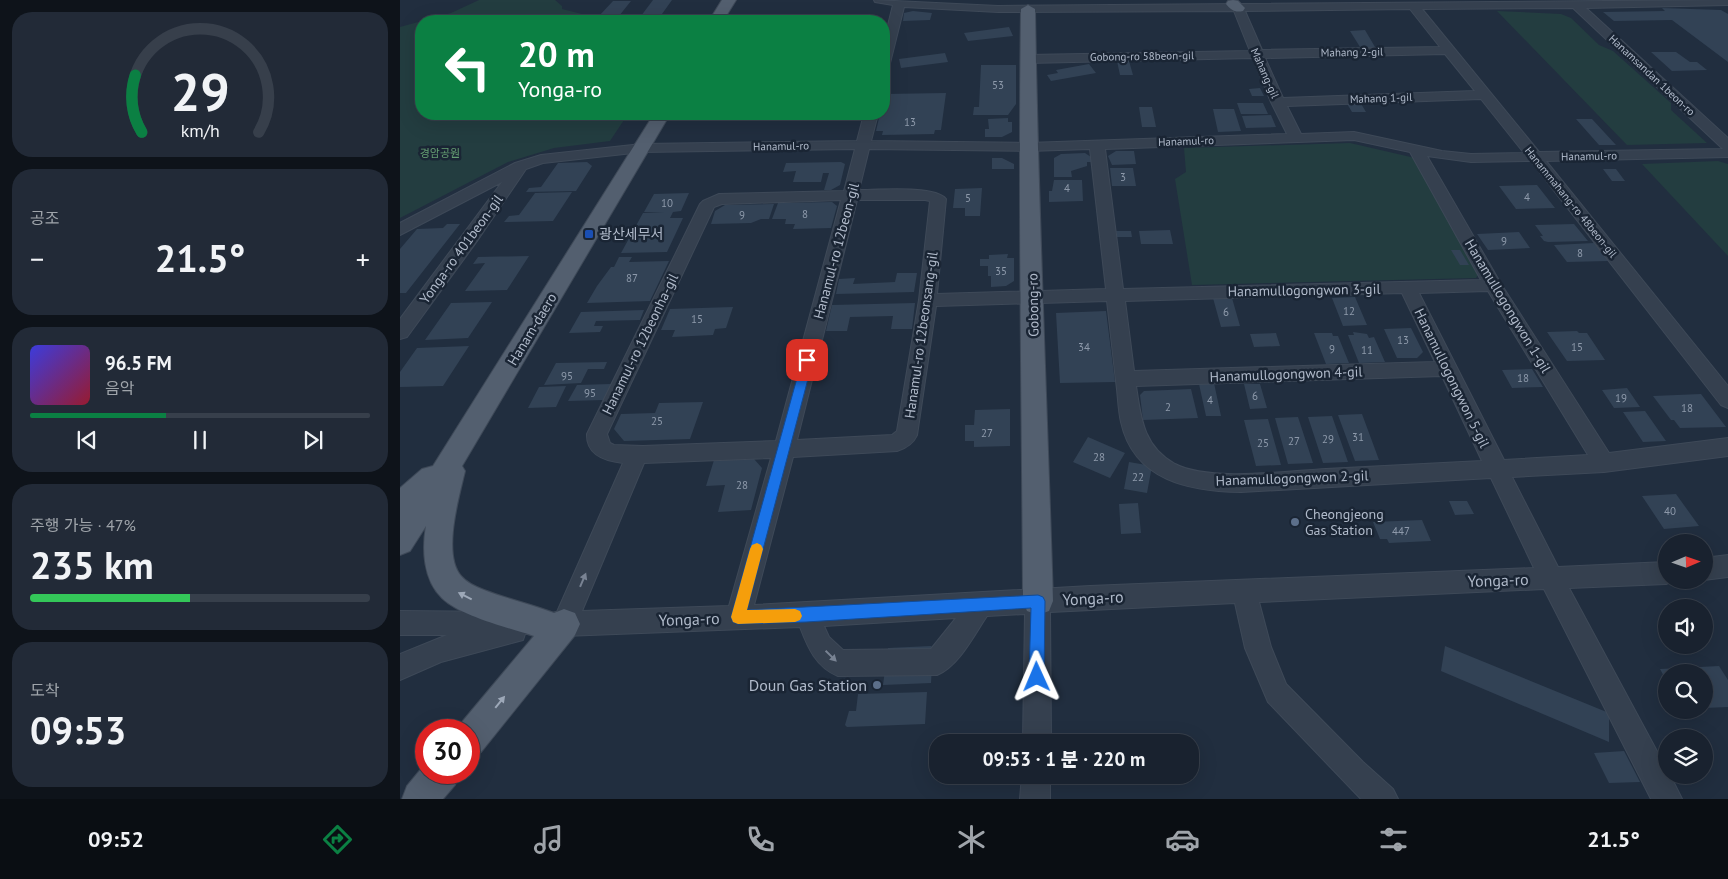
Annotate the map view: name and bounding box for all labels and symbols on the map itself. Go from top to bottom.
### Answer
street label: Hanamsandan 1beon-ro [1606,31,1698,119]
street label: Mahang 2-gil [1321,44,1384,60]
street label: Mahang-gil [1248,46,1283,101]
street label: Gobong-ro 58beon-gil [1090,48,1195,64]
house number: 53 [992,78,1004,92]
street label: Mahang 1-gil [1350,90,1413,106]
house number: 13 [904,115,916,129]
street label: Hanamul-ro [1158,133,1214,149]
street label: Hanamul-ro [753,139,809,153]
street label: Hanammahang-ro 48beon-gil [1522,144,1620,260]
park label: 경암공원 [420,146,460,160]
street label: Hanamul-ro [1561,149,1617,163]
house number: 3 [1120,170,1126,184]
street label: Hanamul-ro 12beon-gil [809,181,863,321]
house number: 4 [1064,181,1070,195]
house number: 4 [1524,190,1530,204]
street label: Yonga-ro 401beon-gil [415,191,507,307]
house number: 5 [965,191,971,205]
house number: 10 [661,196,673,210]
house number: 8 [802,207,808,221]
house number: 9 [739,208,745,222]
place label: 광산세무서 [599,225,663,243]
marker: 광산세무서 [583,228,595,240]
house number: 9 [1501,234,1507,248]
street label: Hanamullogongwon 1-gil [1461,236,1555,376]
house number: 8 [1577,246,1583,260]
street label: Hanamul-ro 12beonsang-gil [900,250,942,420]
house number: 35 [995,264,1007,278]
street label: Hanamul-ro 12beonha-gil [598,270,682,418]
house number: 87 [626,271,638,285]
street label: Gobong-ro [1023,273,1043,337]
street label: Hanamullogongwon 3-gil [1227,280,1381,300]
street label: Hanam-daero [503,290,561,368]
house number: 12 [1343,304,1355,318]
house number: 6 [1223,305,1229,319]
street label: Hanamullogongwon 5-gil [1410,305,1494,451]
house number: 15 [691,312,703,326]
house number: 13 [1397,333,1409,347]
pin [786,339,828,381]
house number: 34 [1078,340,1090,354]
house number: 15 [1571,340,1583,354]
house number: 9 [1329,342,1335,356]
house number: 11 [1361,343,1373,357]
street label: Hanamullogongwon 4-gil [1209,362,1363,386]
house number: 95 [561,369,573,383]
house number: 18 [1517,371,1529,385]
house number: 95 [584,386,596,400]
house number: 6 [1252,389,1258,403]
house number: 19 [1615,391,1627,405]
house number: 4 [1207,393,1213,407]
house number: 2 [1165,400,1171,414]
house number: 18 [1681,401,1693,415]
house number: 25 [651,414,663,428]
house number: 27 [981,426,993,440]
house number: 31 [1352,430,1364,444]
house number: 29 [1322,432,1334,446]
house number: 27 [1288,434,1300,448]
house number: 25 [1257,436,1269,450]
house number: 28 [1093,450,1105,464]
street label: Hanamullogongwon 2-gil [1215,466,1369,490]
house number: 22 [1132,470,1144,484]
house number: 28 [736,478,748,492]
house number: 40 [1664,504,1676,518]
place label: Cheongjeong Gas Station [1305,505,1384,539]
marker: Cheongjeong Gas Station [1289,516,1301,528]
house number: 447 [1392,524,1410,538]
north arrow [1658,534,1712,589]
street label: Yonga-ro [1467,569,1529,591]
one-way arrow [580,573,588,587]
street label: Yonga-ro [1062,586,1124,610]
one-way arrow [458,591,472,599]
street label: Yonga-ro [658,608,720,630]
one-way arrow [825,650,837,662]
position arrow [1010,650,1062,702]
place label: Doun Gas Station [749,675,867,695]
marker: Doun Gas Station [871,679,883,691]
one-way arrow [494,696,505,709]
speed limit sign: 30 [415,719,480,784]

